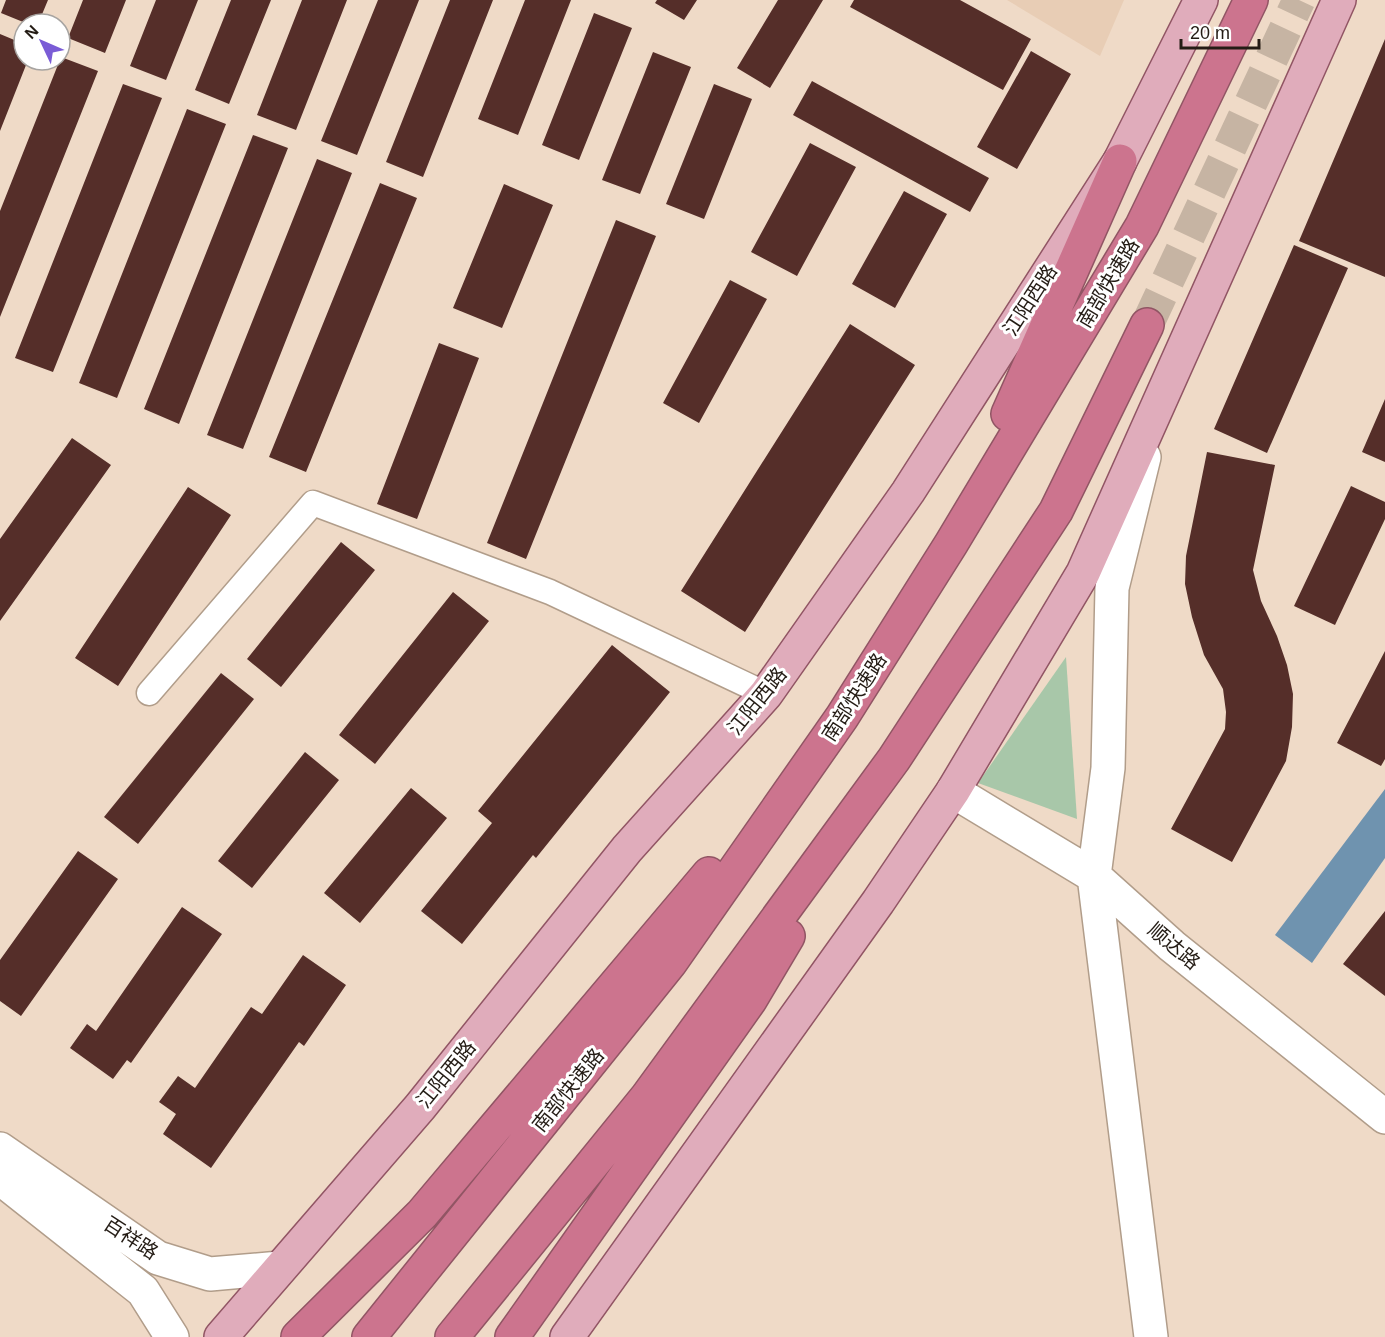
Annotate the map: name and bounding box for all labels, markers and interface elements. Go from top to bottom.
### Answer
north arrow [12,12,72,72]
scale bar [1181,12,1259,50]
text: N [21,22,42,42]
text: 20 m [1190,23,1230,43]
street label: 南部快速路 [1073,234,1143,332]
street label: 江阳西路 [999,260,1061,340]
street label: 南部快速路 [818,649,890,745]
street label: 江阳西路 [723,663,791,739]
street label: 顺达路 [1144,918,1204,974]
street label: 江阳西路 [412,1036,480,1112]
street label: 南部快速路 [528,1044,608,1136]
street label: 百祥路 [100,1212,162,1264]

